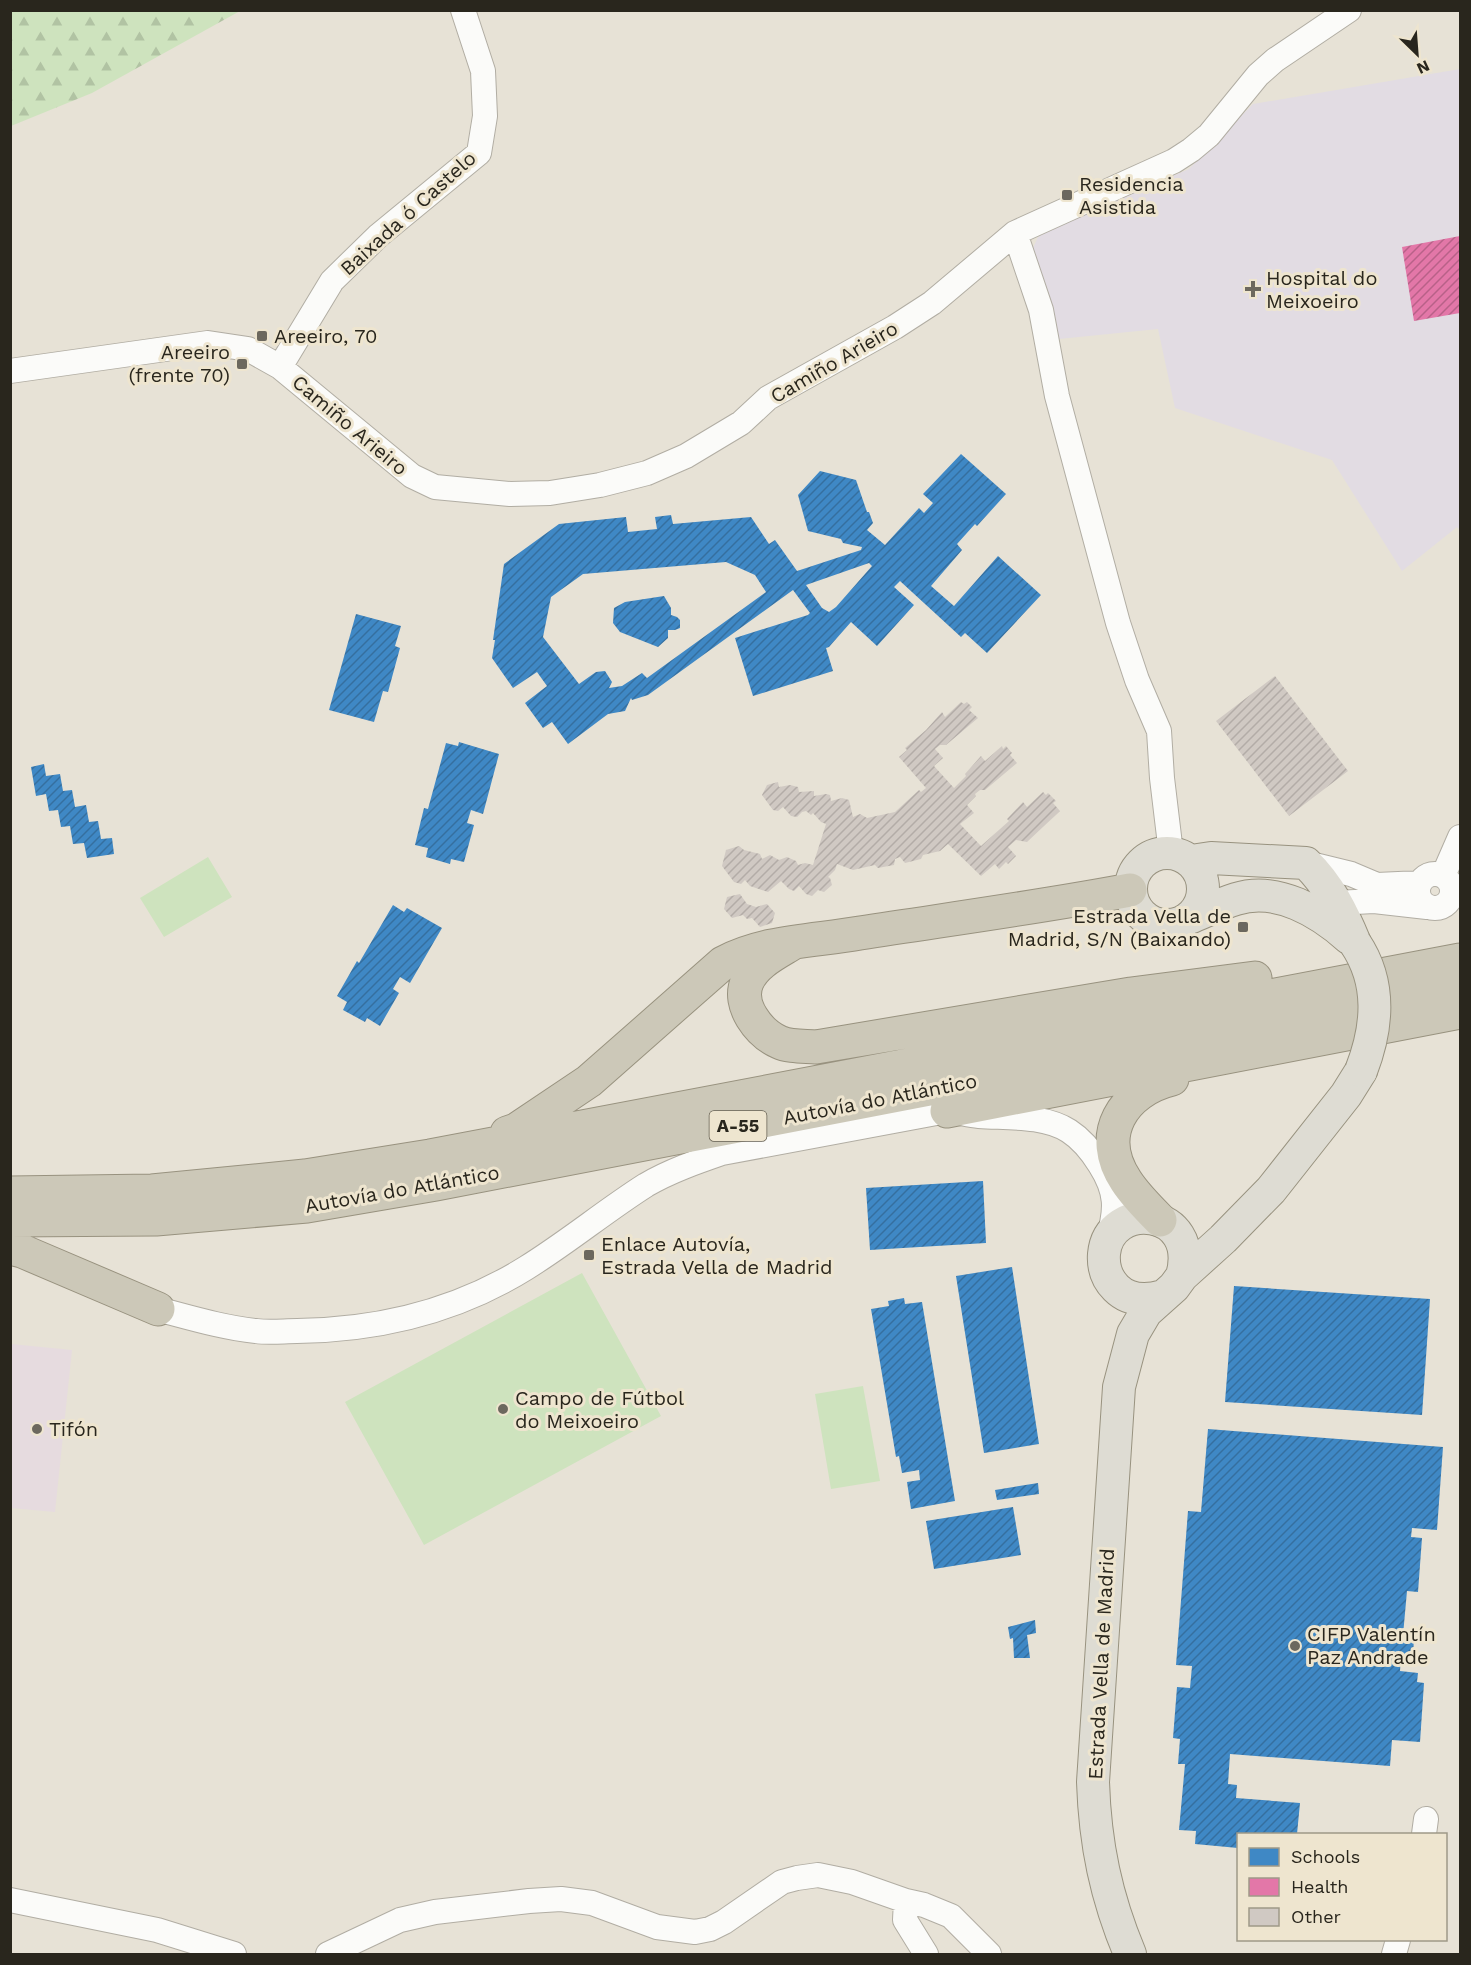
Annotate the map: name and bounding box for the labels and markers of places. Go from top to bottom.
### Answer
place label: Residencia Asistida [1079,172,1184,219]
marker: Residencia Asistida [1060,188,1074,202]
place label: Hospital do Meixoeiro [1266,266,1377,313]
marker: Hospital do Meixoeiro [1244,280,1262,298]
place label: Areeiro, 70 [274,324,377,348]
marker: Areeiro, 70 [255,329,269,343]
place label: Areeiro (frente 70) [128,340,230,387]
marker: Areeiro (frente 70) [235,357,249,371]
place label: Estrada Vella de Madrid, S/N (Baixando) [1008,904,1231,951]
marker: Estrada Vella de Madrid, S/N (Baixando) [1236,920,1250,934]
place label: Enlace Autovía, Estrada Vella de Madrid [601,1232,833,1279]
marker: Enlace Autovía, Estrada Vella de Madrid [582,1248,596,1262]
place label: Campo de Fútbol do Meixoeiro [515,1386,684,1433]
marker: Campo de Fútbol do Meixoeiro [496,1402,510,1416]
place label: Tifón [49,1417,98,1441]
marker: Tifón [30,1422,44,1436]
place label: CIFP Valentín Paz Andrade [1307,1622,1436,1669]
marker: CIFP Valentín Paz Andrade [1288,1639,1302,1653]

